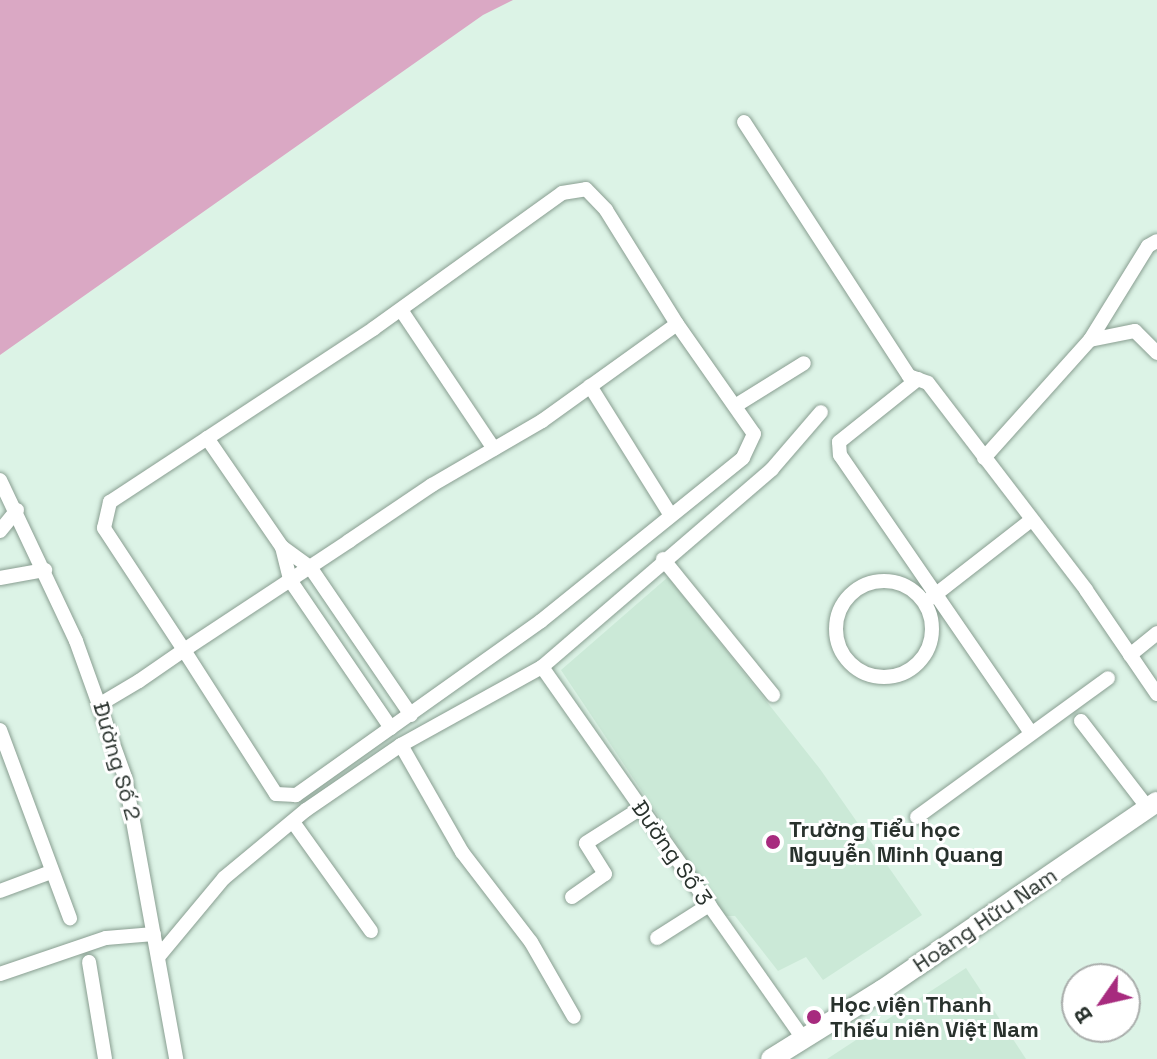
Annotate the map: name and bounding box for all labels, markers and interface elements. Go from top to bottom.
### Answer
street label: Đường Số 2 [88,699,146,823]
street label: Đường Số 3 [626,796,718,910]
place label: Trường Tiểu học Nguyễn Minh Quang [789,816,1003,868]
marker: Trường Tiểu học Nguyễn Minh Quang [764,833,782,851]
street label: Hoàng Hữu Nam [908,862,1062,978]
north arrow [1061,963,1141,1043]
place label: Học viện Thanh Thiếu niên Việt Nam [830,991,1039,1042]
text: B [1067,1001,1098,1029]
marker: Học viện Thanh Thiếu niên Việt Nam [805,1008,823,1026]

